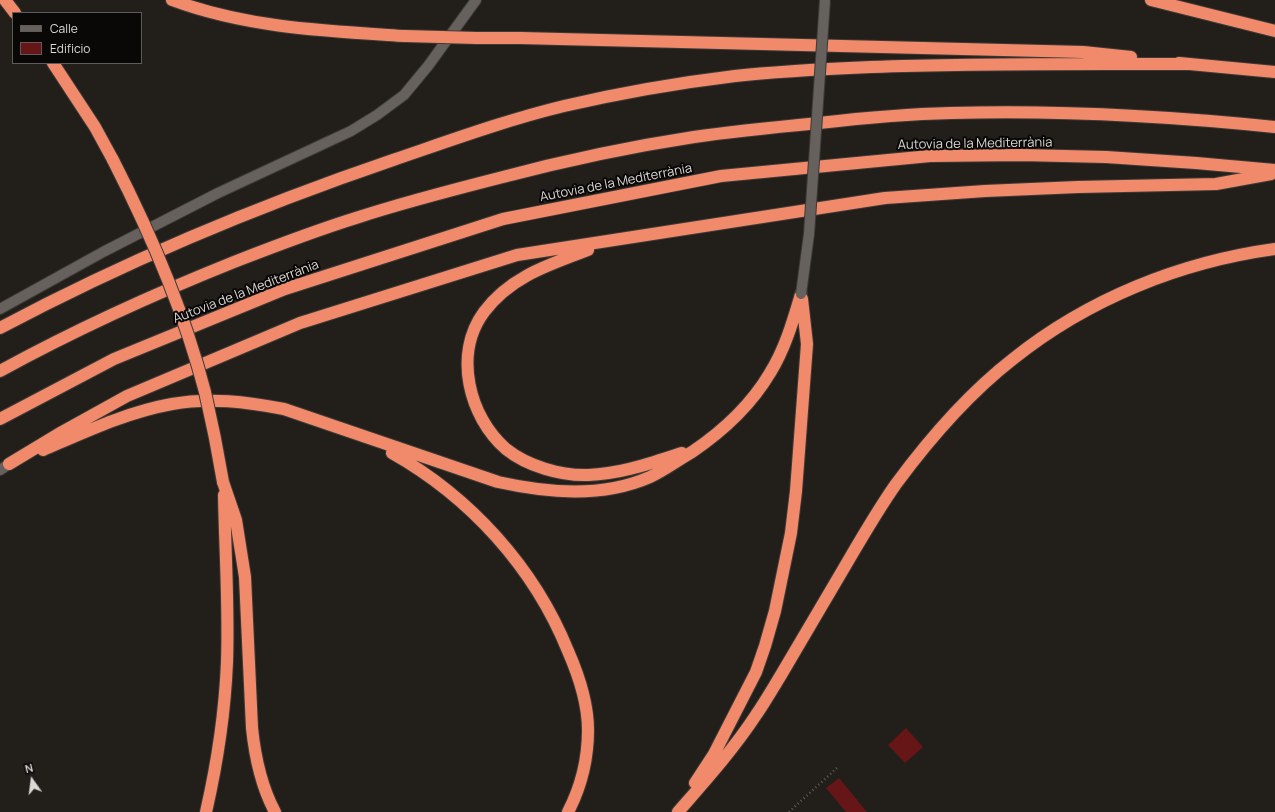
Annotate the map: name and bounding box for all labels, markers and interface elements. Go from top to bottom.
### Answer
legend [12,12,142,64]
text: Calle [50,20,78,37]
text: Edificio [50,40,90,57]
street label: Autovia de la Mediterrània [898,135,1052,153]
street label: Autovia de la Mediterrània [539,161,693,205]
street label: Autovia de la Mediterrània [171,257,321,327]
north arrow [12,760,52,800]
text: N [23,760,35,776]

